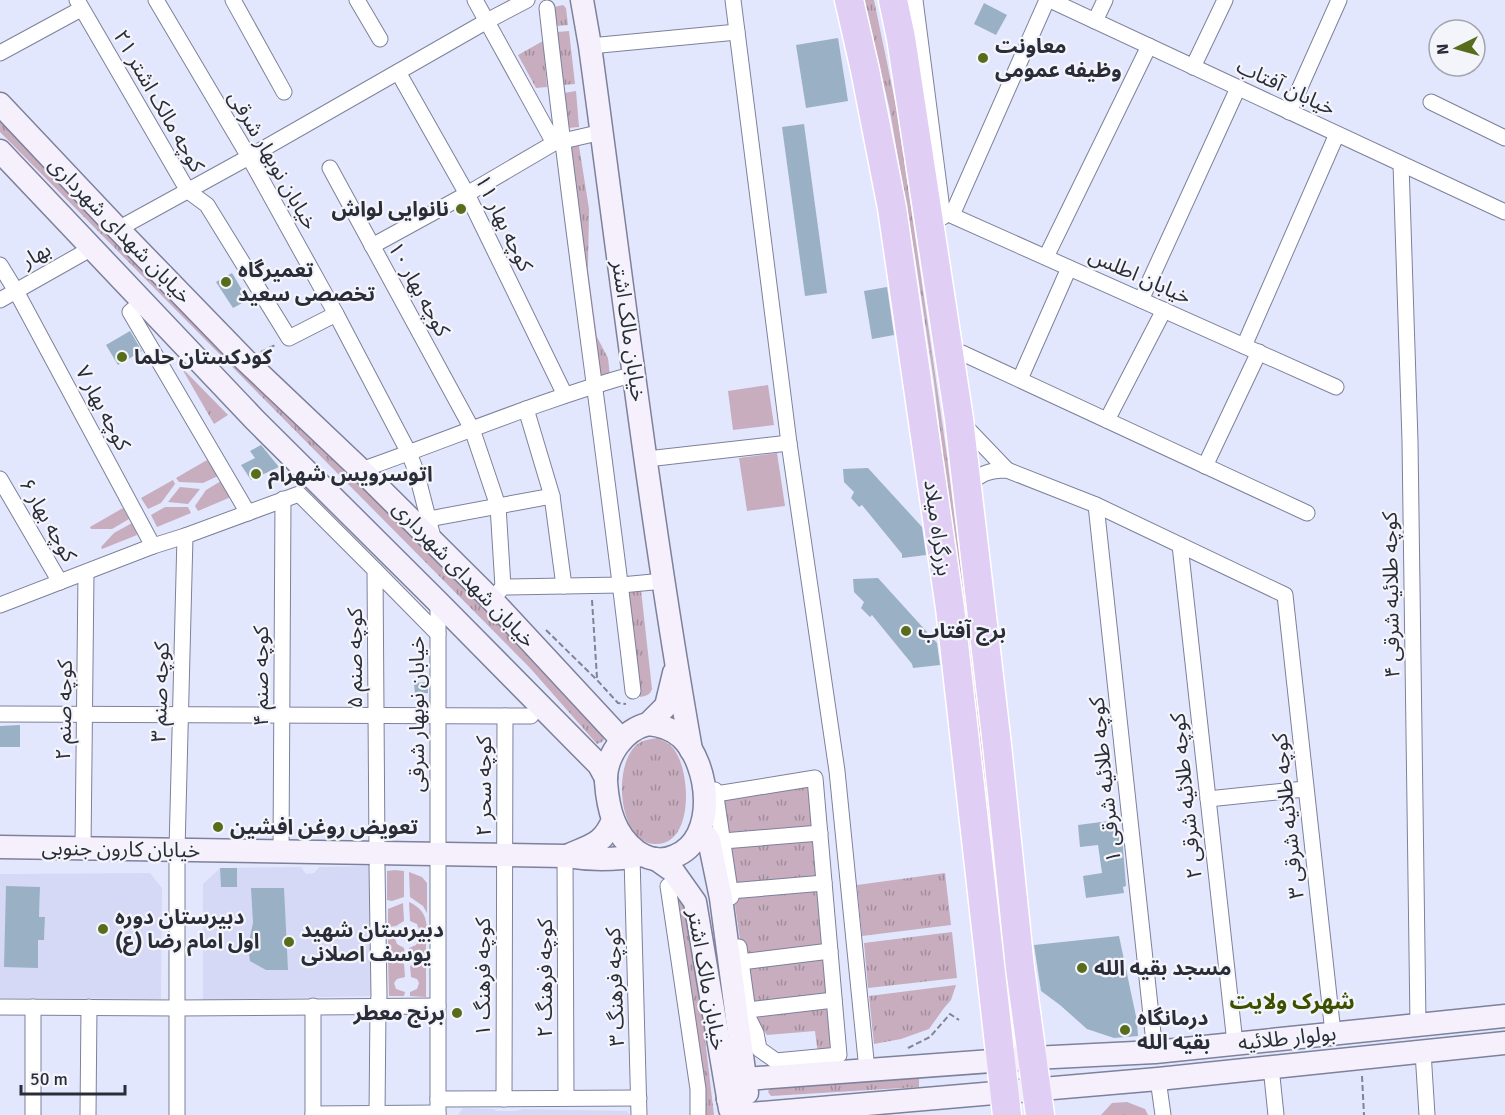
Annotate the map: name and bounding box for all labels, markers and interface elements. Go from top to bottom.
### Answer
north arrow [1427,18,1487,78]
street label: کوچه مالک اشتر ۲۱ [108,25,210,177]
place label: معاونت وظیفه عمومی [995,33,1122,83]
text: N [1433,43,1454,56]
marker: معاونت وظیفه عمومی [976,51,990,65]
street label: خیابان آفتاب [1232,53,1340,121]
street label: خیابان نوبهار شرقی [223,86,323,234]
street label: خیابان شهدای شهرداری [43,151,197,309]
street label: کوچه بهار ۱۱ [469,170,539,276]
place label: نانوایی لواش [332,196,449,222]
marker: نانوایی لواش [454,202,468,216]
street label: بهار [16,236,55,274]
street label: کوچه بهار ۱۰ [382,237,456,341]
street label: خیابان اطلس [1085,242,1195,310]
place label: تعمیرگاه تخصصی سعید [238,257,375,307]
street label: خیابان مالک اشتر [606,258,652,403]
marker: تعمیرگاه تخصصی سعید [219,275,233,289]
place label: کودکستان حلما [134,344,272,370]
marker: کودکستان حلما [115,350,129,364]
street label: کوچه بهار ۷ [70,361,136,455]
place label: اتوسرویس شهرام [268,461,433,490]
marker: اتوسرویس شهرام [249,467,263,481]
street label: کوچه بهار ۶ [14,473,83,567]
street label: بزرگراه میلاد [918,478,958,578]
street label: خیابان شهدای شهرداری [387,495,541,653]
street label: کوچه طلائیه شرقی ۴ [1377,511,1406,678]
street label: کوچه صنم ۵ [342,607,370,708]
place label: برج آفتاب [918,618,1006,646]
marker: برج آفتاب [899,624,913,638]
street label: کوچه صنم ۴ [248,625,276,726]
street label: خیابان نوبهار شرقی [404,636,430,792]
street label: کوچه صنم ۳ [145,641,177,743]
street label: کوچه صنم ۲ [50,659,80,760]
street label: کوچه طلائیه شرقی ۱ [1083,696,1127,864]
street label: کوچه طلائیه شرقی ۲ [1164,712,1208,880]
street label: کوچه طلائیه شرقی ۳ [1266,732,1310,900]
street label: کوچه سحر ۲ [471,735,497,836]
place label: تعویض روغن افشین [230,814,419,840]
marker: تعویض روغن افشین [211,820,225,834]
street label: خیابان کارون جنوبی [42,835,200,863]
place label: دبیرستان دوره اول امام رضا (ع) [115,904,260,957]
street label: خیابان مالک اشتر [682,907,732,1052]
place label: دبیرستان شهید یوسف اصلانی [301,917,444,967]
street label: کوچه فرهنگ ۱ [470,917,496,1037]
street label: کوچه فرهنگ ۲ [532,918,558,1038]
marker: دبیرستان دوره اول امام رضا (ع) [96,922,110,936]
street label: کوچه فرهنگ ۳ [600,927,630,1047]
marker: دبیرستان شهید یوسف اصلانی [282,935,296,949]
place label: مسجد بقیه الله [1094,955,1232,981]
marker: مسجد بقیه الله [1075,961,1089,975]
district label: شهرک ولایت [1229,988,1355,1015]
place label: برنج معطر [352,1000,445,1028]
place label: درمانگاه بقیه الله [1137,1005,1211,1055]
marker: برنج معطر [450,1006,464,1020]
street label: بولوار طلائیه [1237,1020,1337,1056]
marker: درمانگاه بقیه الله [1118,1023,1132,1037]
scale bar [21,1058,124,1096]
text: 50 m [30,1068,68,1090]

